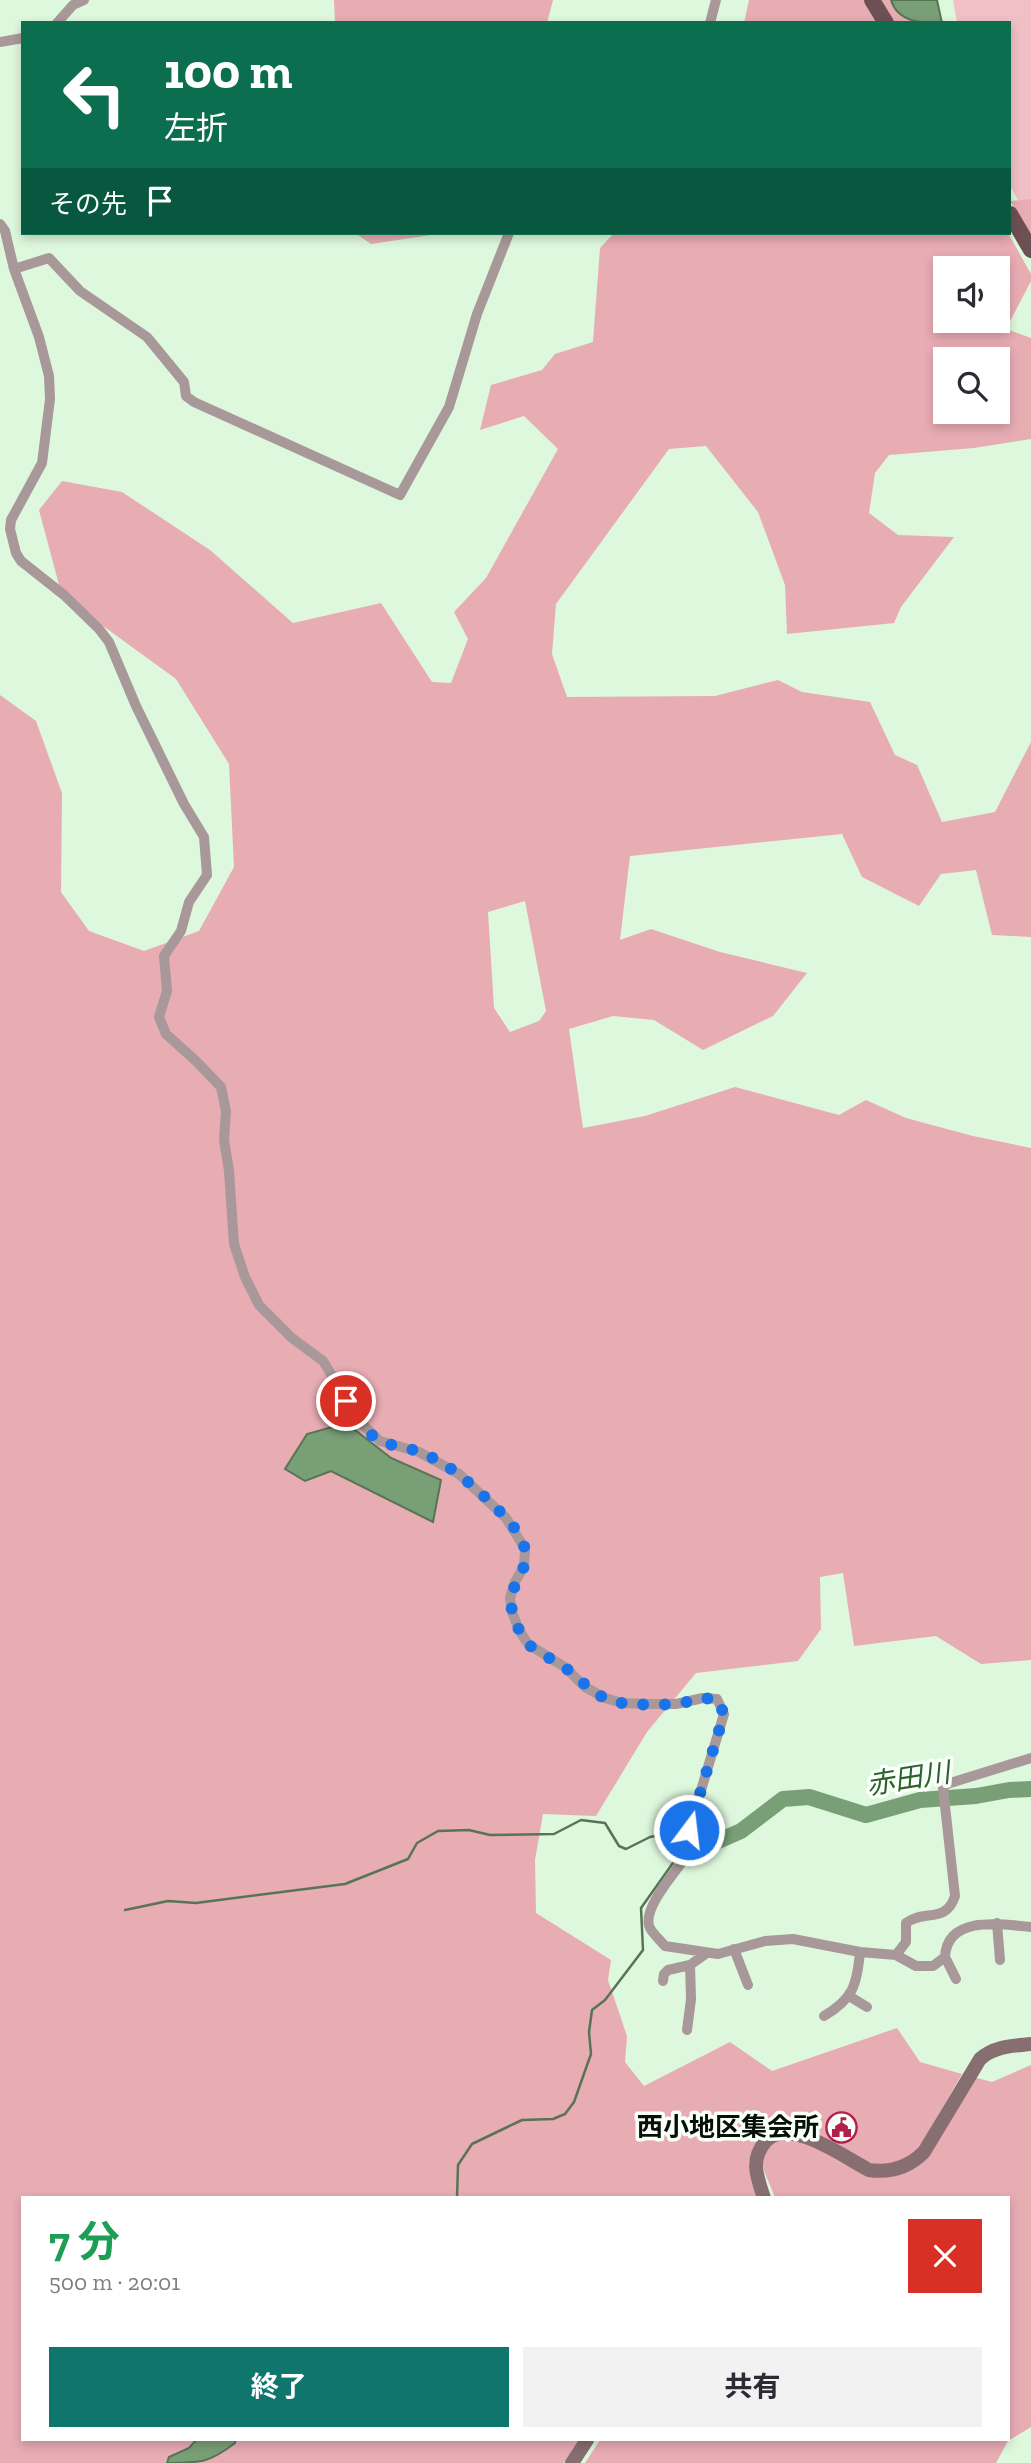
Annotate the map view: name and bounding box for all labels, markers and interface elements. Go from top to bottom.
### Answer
text: 100 m [164,42,292,101]
icon: left [49,49,140,140]
text: 左折 [164,109,228,147]
icon: arrive [141,182,179,220]
text: その先 [49,188,127,220]
map controls [933,256,1010,424]
button: sound [933,256,1010,333]
button: search [933,347,1010,424]
pin [316,1371,376,1431]
icon: arrive [327,1382,365,1420]
water label: 赤田川 [864,1755,955,1801]
position arrow [652,1793,726,1867]
public building icon: 西小地区集会所 [825,2110,859,2144]
place label: 西小地区集会所 [637,2111,819,2143]
text: 7 分 [49,2216,120,2267]
button: close [908,2219,982,2293]
text: 500 m · 20:01 [49,2268,180,2296]
button: 終了 [49,2347,509,2427]
button: 共有 [523,2347,982,2427]

